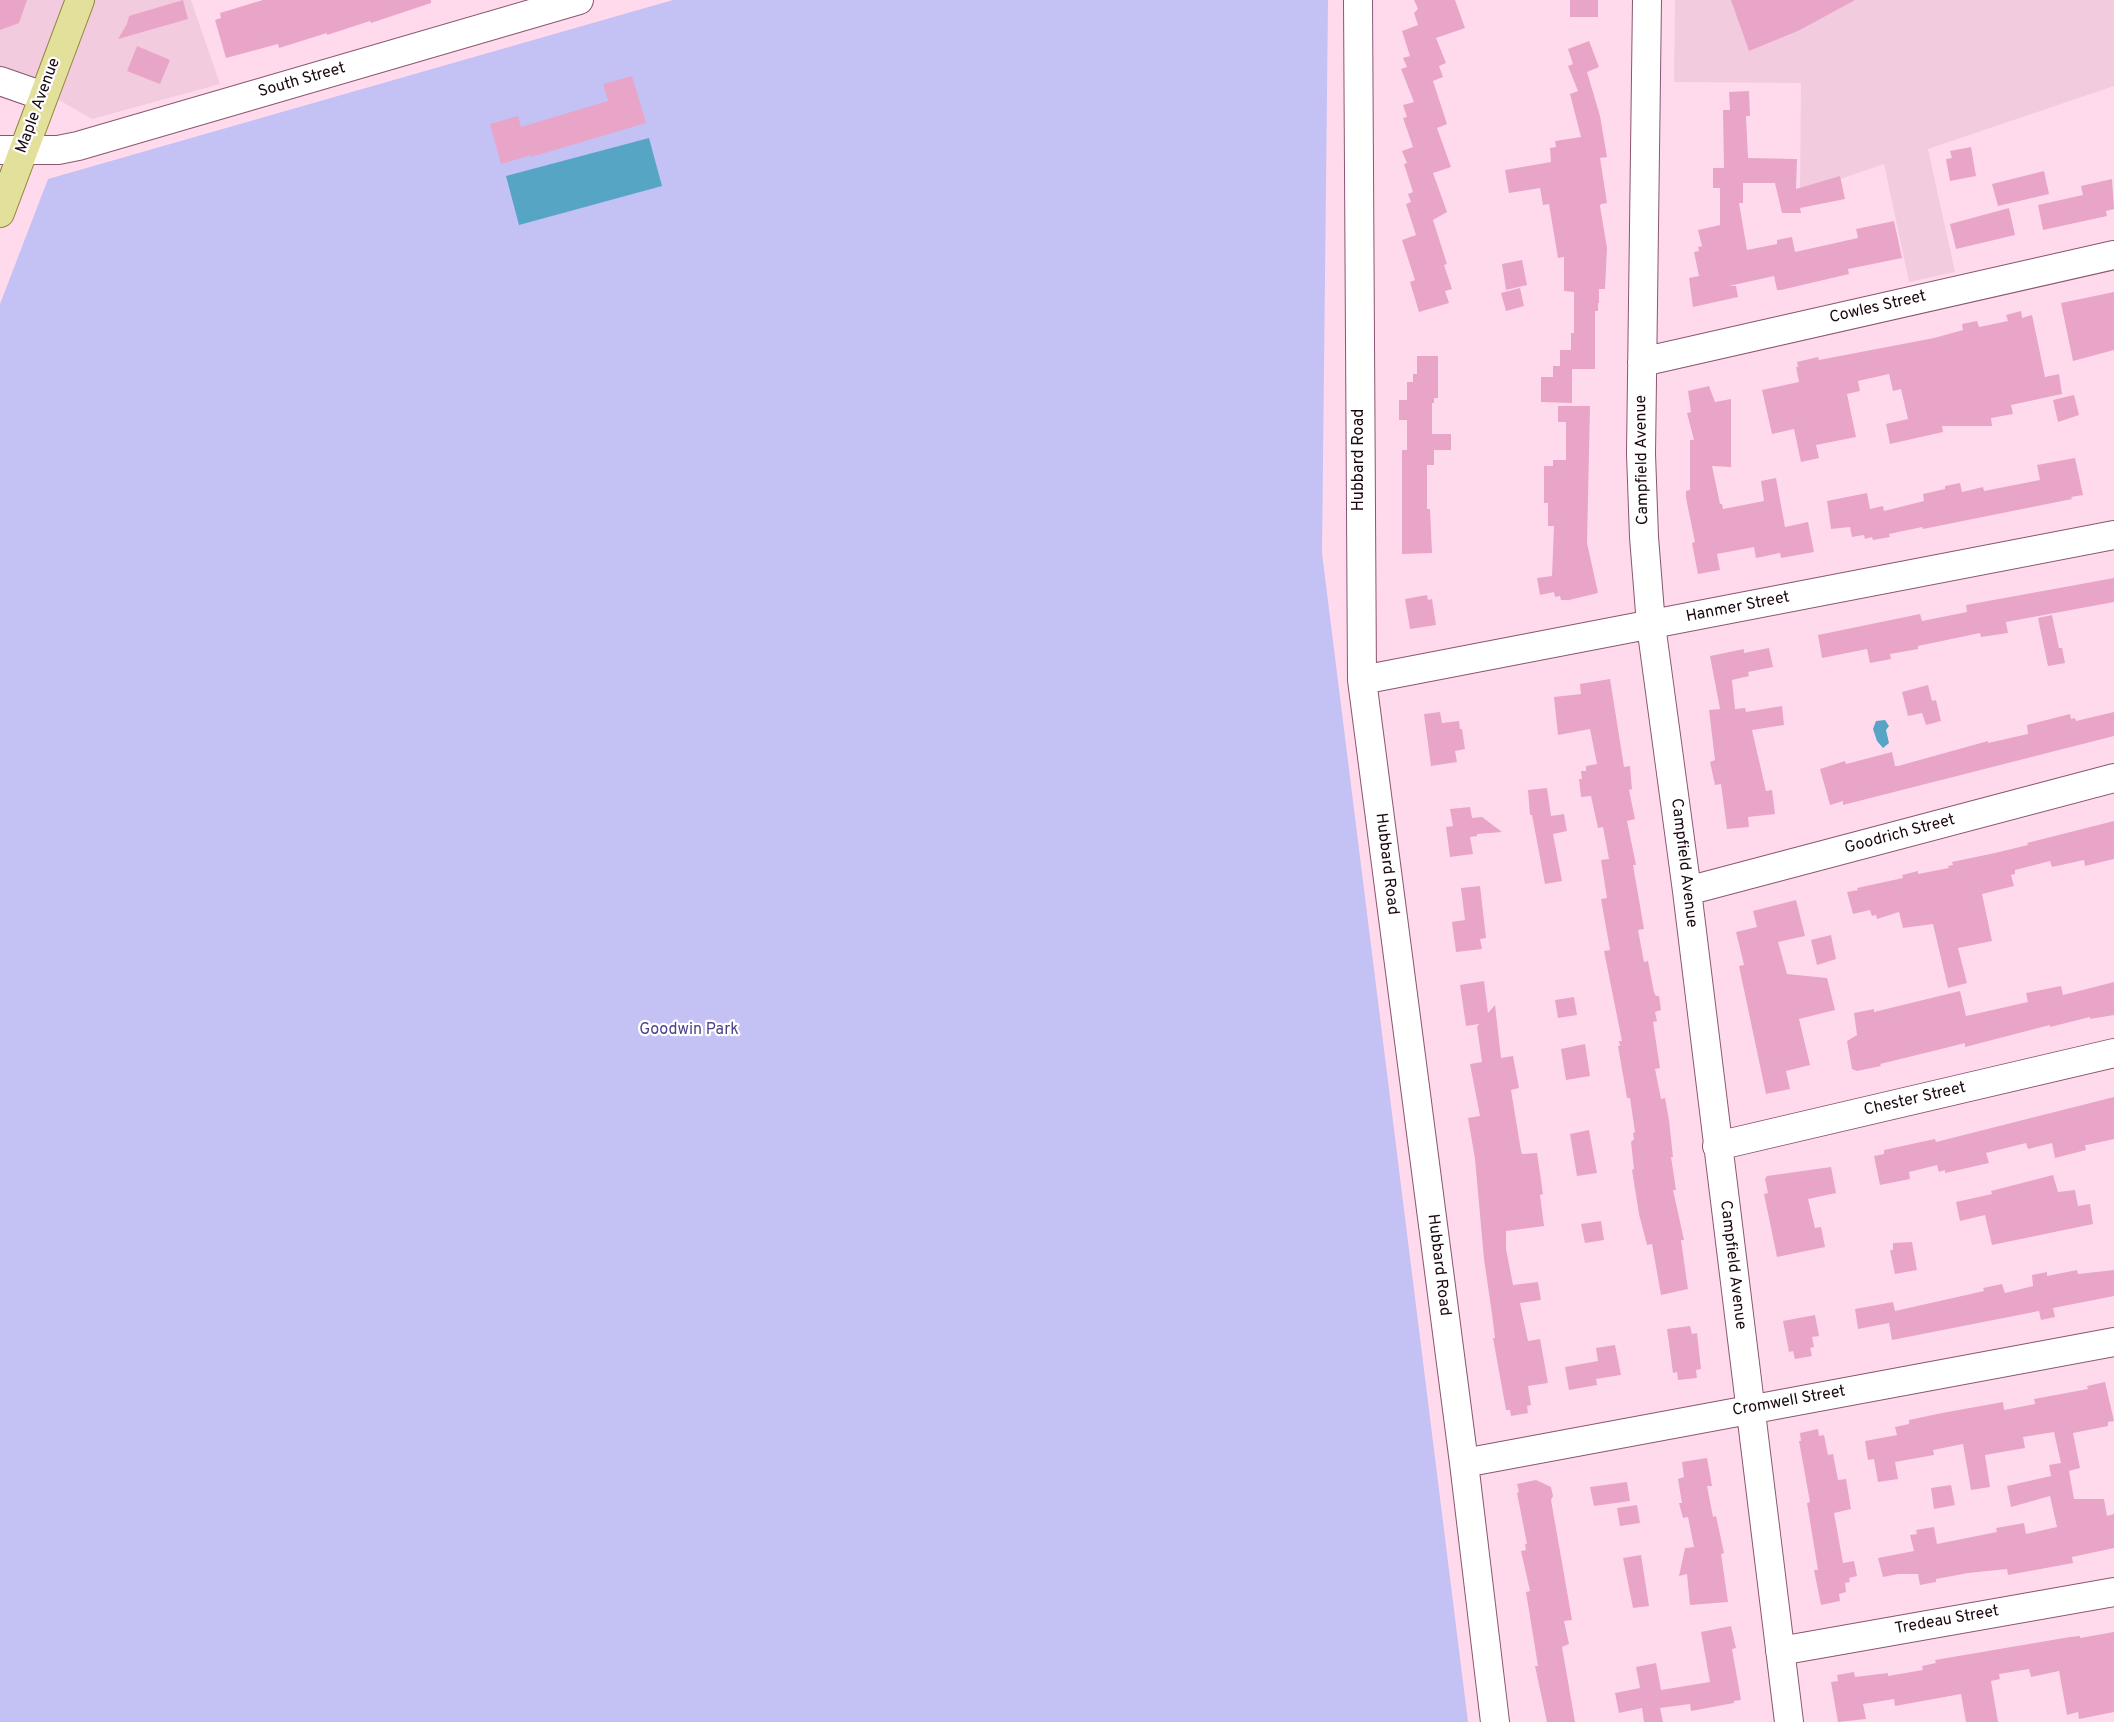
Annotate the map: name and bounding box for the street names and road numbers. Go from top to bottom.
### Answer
street label: Maple Avenue [13,56,65,156]
street label: South Street [256,59,348,103]
street label: Cowles Street [1828,288,1928,328]
street label: Campfield Avenue [1632,395,1654,525]
street label: Hubbard Road [1350,409,1370,511]
street label: Hanmer Street [1685,589,1791,627]
street label: Campfield Avenue [1666,797,1700,929]
street label: Goodrich Street [1843,811,1957,859]
street label: Hubbard Road [1370,812,1402,916]
street label: Chester Street [1862,1079,1968,1121]
street label: Campfield Avenue [1715,1199,1749,1331]
street label: Hubbard Road [1422,1213,1454,1317]
street label: Cromwell Street [1731,1383,1847,1421]
street label: Tredeau Street [1893,1602,2001,1640]

